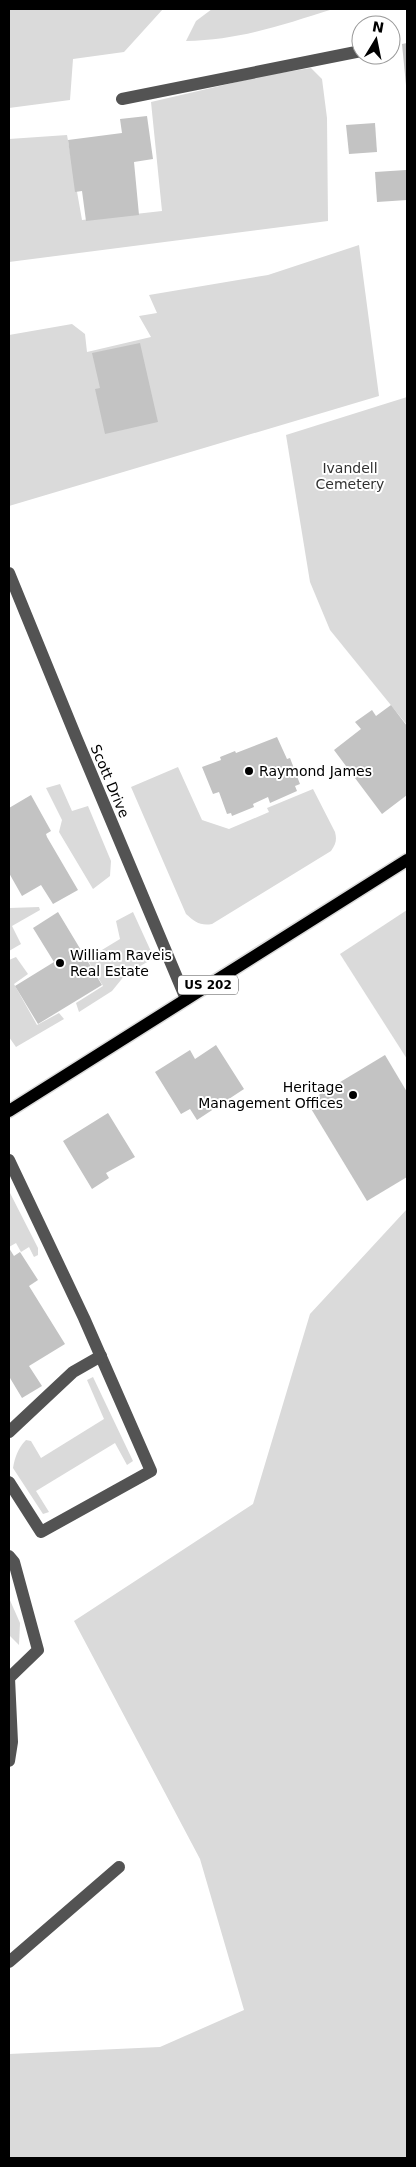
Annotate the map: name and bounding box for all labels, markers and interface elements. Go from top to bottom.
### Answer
north arrow [351,15,401,65]
text: N [371,18,385,36]
park label: Ivandell Cemetery [316,460,384,492]
street label: Scott Drive [87,742,133,820]
place label: Raymond James [259,763,372,779]
marker: Raymond James [243,765,255,777]
place label: William Raveis Real Estate [70,947,172,979]
marker: William Raveis Real Estate [54,957,66,969]
road number: US 202 [178,976,238,994]
place label: Heritage Management Offices [198,1079,343,1111]
marker: Heritage Management Offices [347,1089,359,1101]

